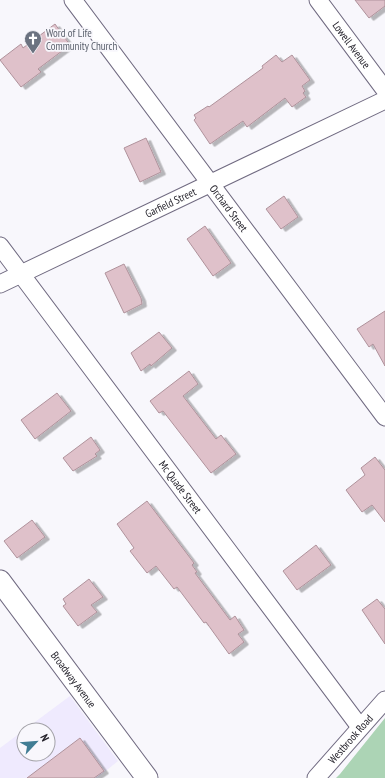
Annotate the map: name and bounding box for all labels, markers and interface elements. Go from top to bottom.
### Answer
street label: Lowell Avenue [329,19,374,71]
place label: Word of Life Community Church [46,26,117,53]
church icon: Word of Life Community Church [23,29,43,54]
street label: Orchard Street [207,182,251,234]
street label: Garfield Street [143,184,198,221]
street label: Mc Quade Street [156,458,205,516]
street label: Broadway Avenue [48,649,99,711]
street label: Westbrook Road [325,711,376,766]
north arrow [16,722,56,762]
text: N [37,732,53,743]

